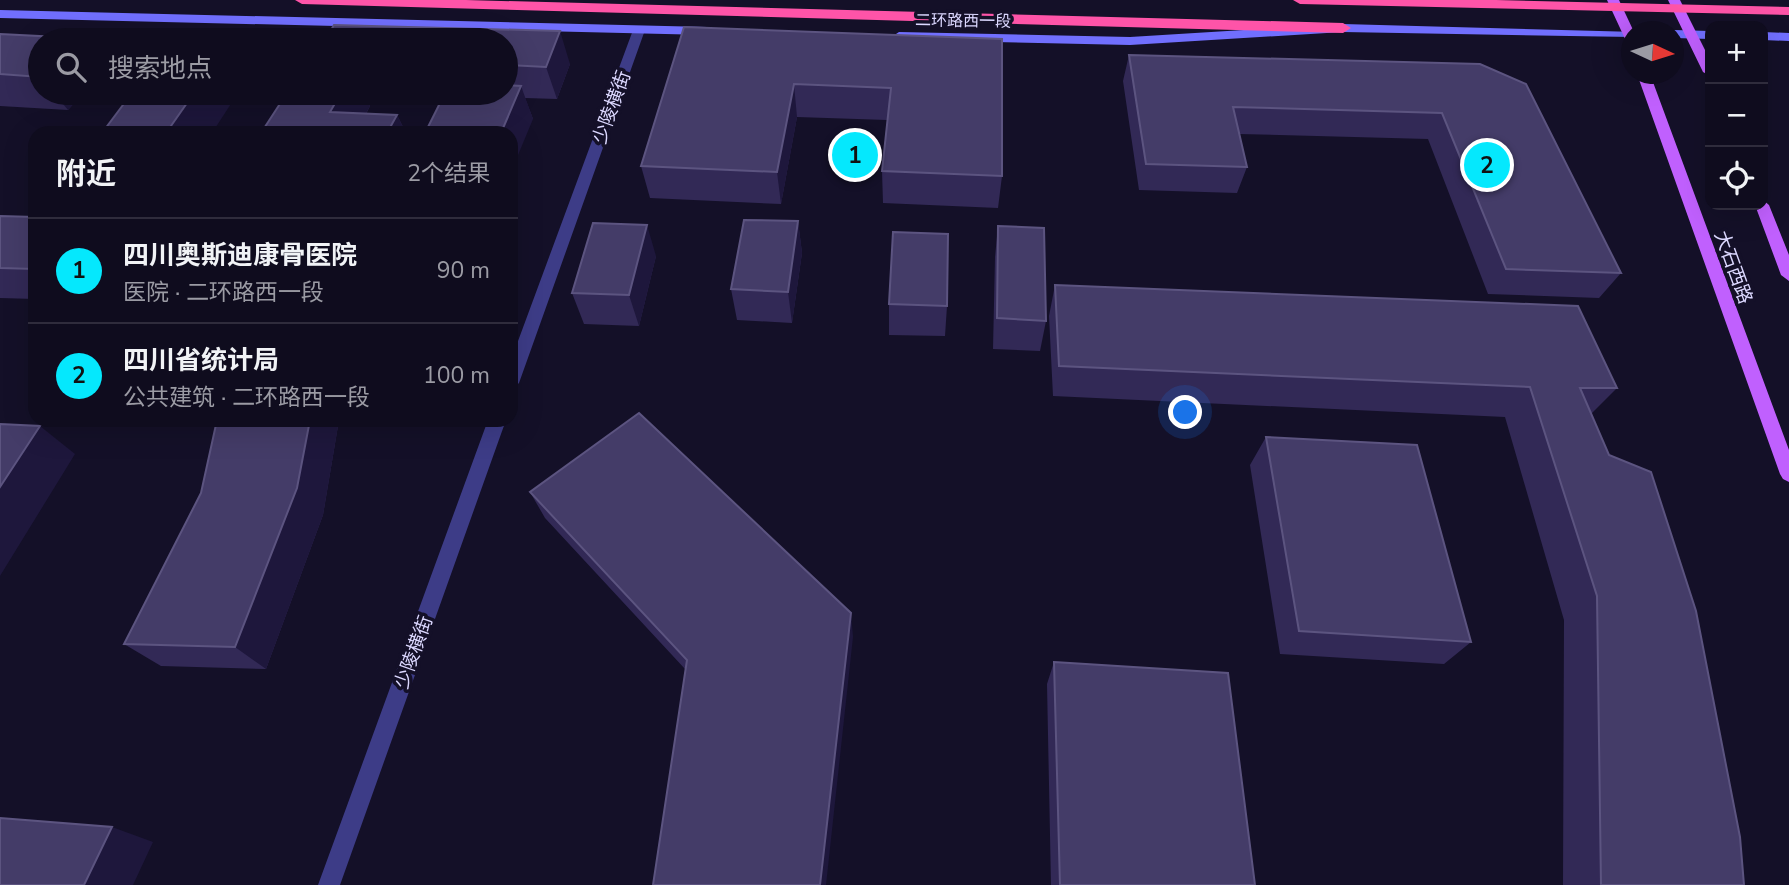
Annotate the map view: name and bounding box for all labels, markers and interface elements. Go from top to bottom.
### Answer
street label: 二环路西一段 [915,9,1011,33]
north arrow [1621,21,1684,84]
map controls [1705,21,1768,210]
button: + [1705,21,1768,84]
search box [28,28,518,105]
icon: search [52,48,90,86]
text: 搜索地点 [108,51,212,86]
street label: 少陵横街 [587,67,637,148]
button: − [1705,84,1768,147]
pin: 1 [832,129,878,181]
pin: 2 [1464,139,1510,191]
button: locate [1705,147,1768,210]
text: 附近 [56,154,116,195]
text: 2个结果 [407,158,490,189]
street label: 大石西路 [1708,227,1758,308]
text: 四川奥斯迪康骨医院 [123,238,357,273]
text: 1 [72,255,86,286]
text: 90 m [437,255,490,286]
text: 医院 · 二环路西一段 [123,277,324,308]
text: 四川省统计局 [123,343,279,378]
text: 2 [72,360,86,391]
text: 100 m [423,360,490,391]
text: 公共建筑 · 二环路西一段 [123,382,370,413]
your location [1168,395,1202,429]
street label: 少陵横街 [389,612,439,693]

